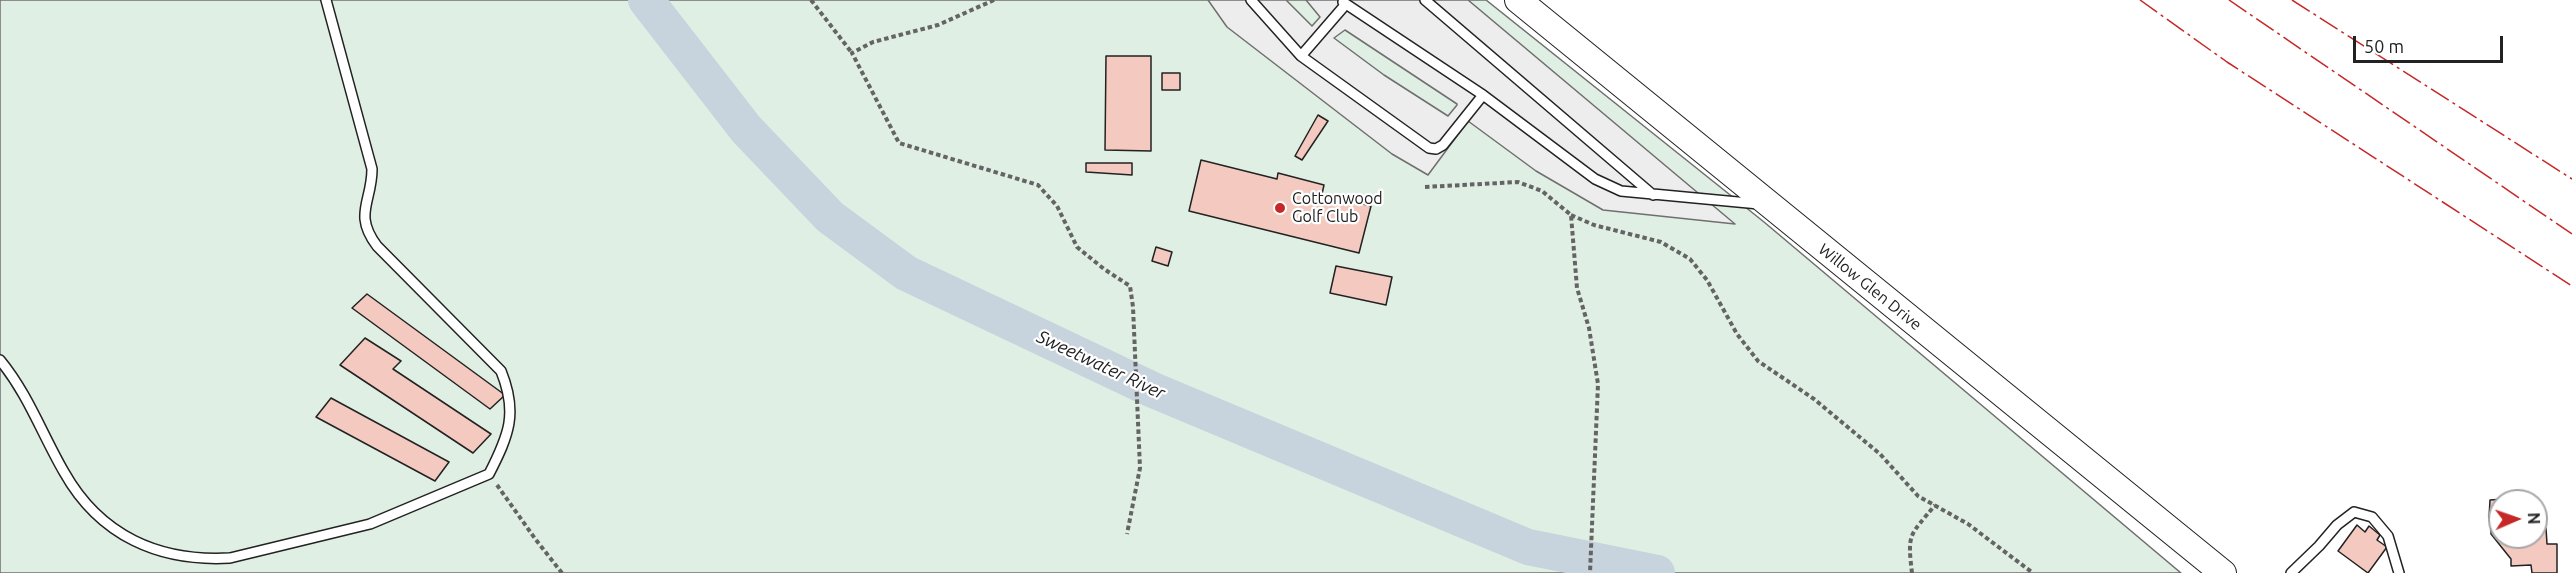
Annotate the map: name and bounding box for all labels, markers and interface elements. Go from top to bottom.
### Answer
scale bar [2356,24,2506,62]
text: 50 m [2364,36,2404,56]
place label: Cottonwood Golf Club [1292,189,1383,227]
marker: Cottonwood Golf Club [1273,201,1287,215]
street label: Willow Glen Drive [1815,240,1925,334]
water label: Sweetwater River [1034,326,1168,404]
north arrow [2488,489,2548,549]
text: N [2525,512,2543,525]

